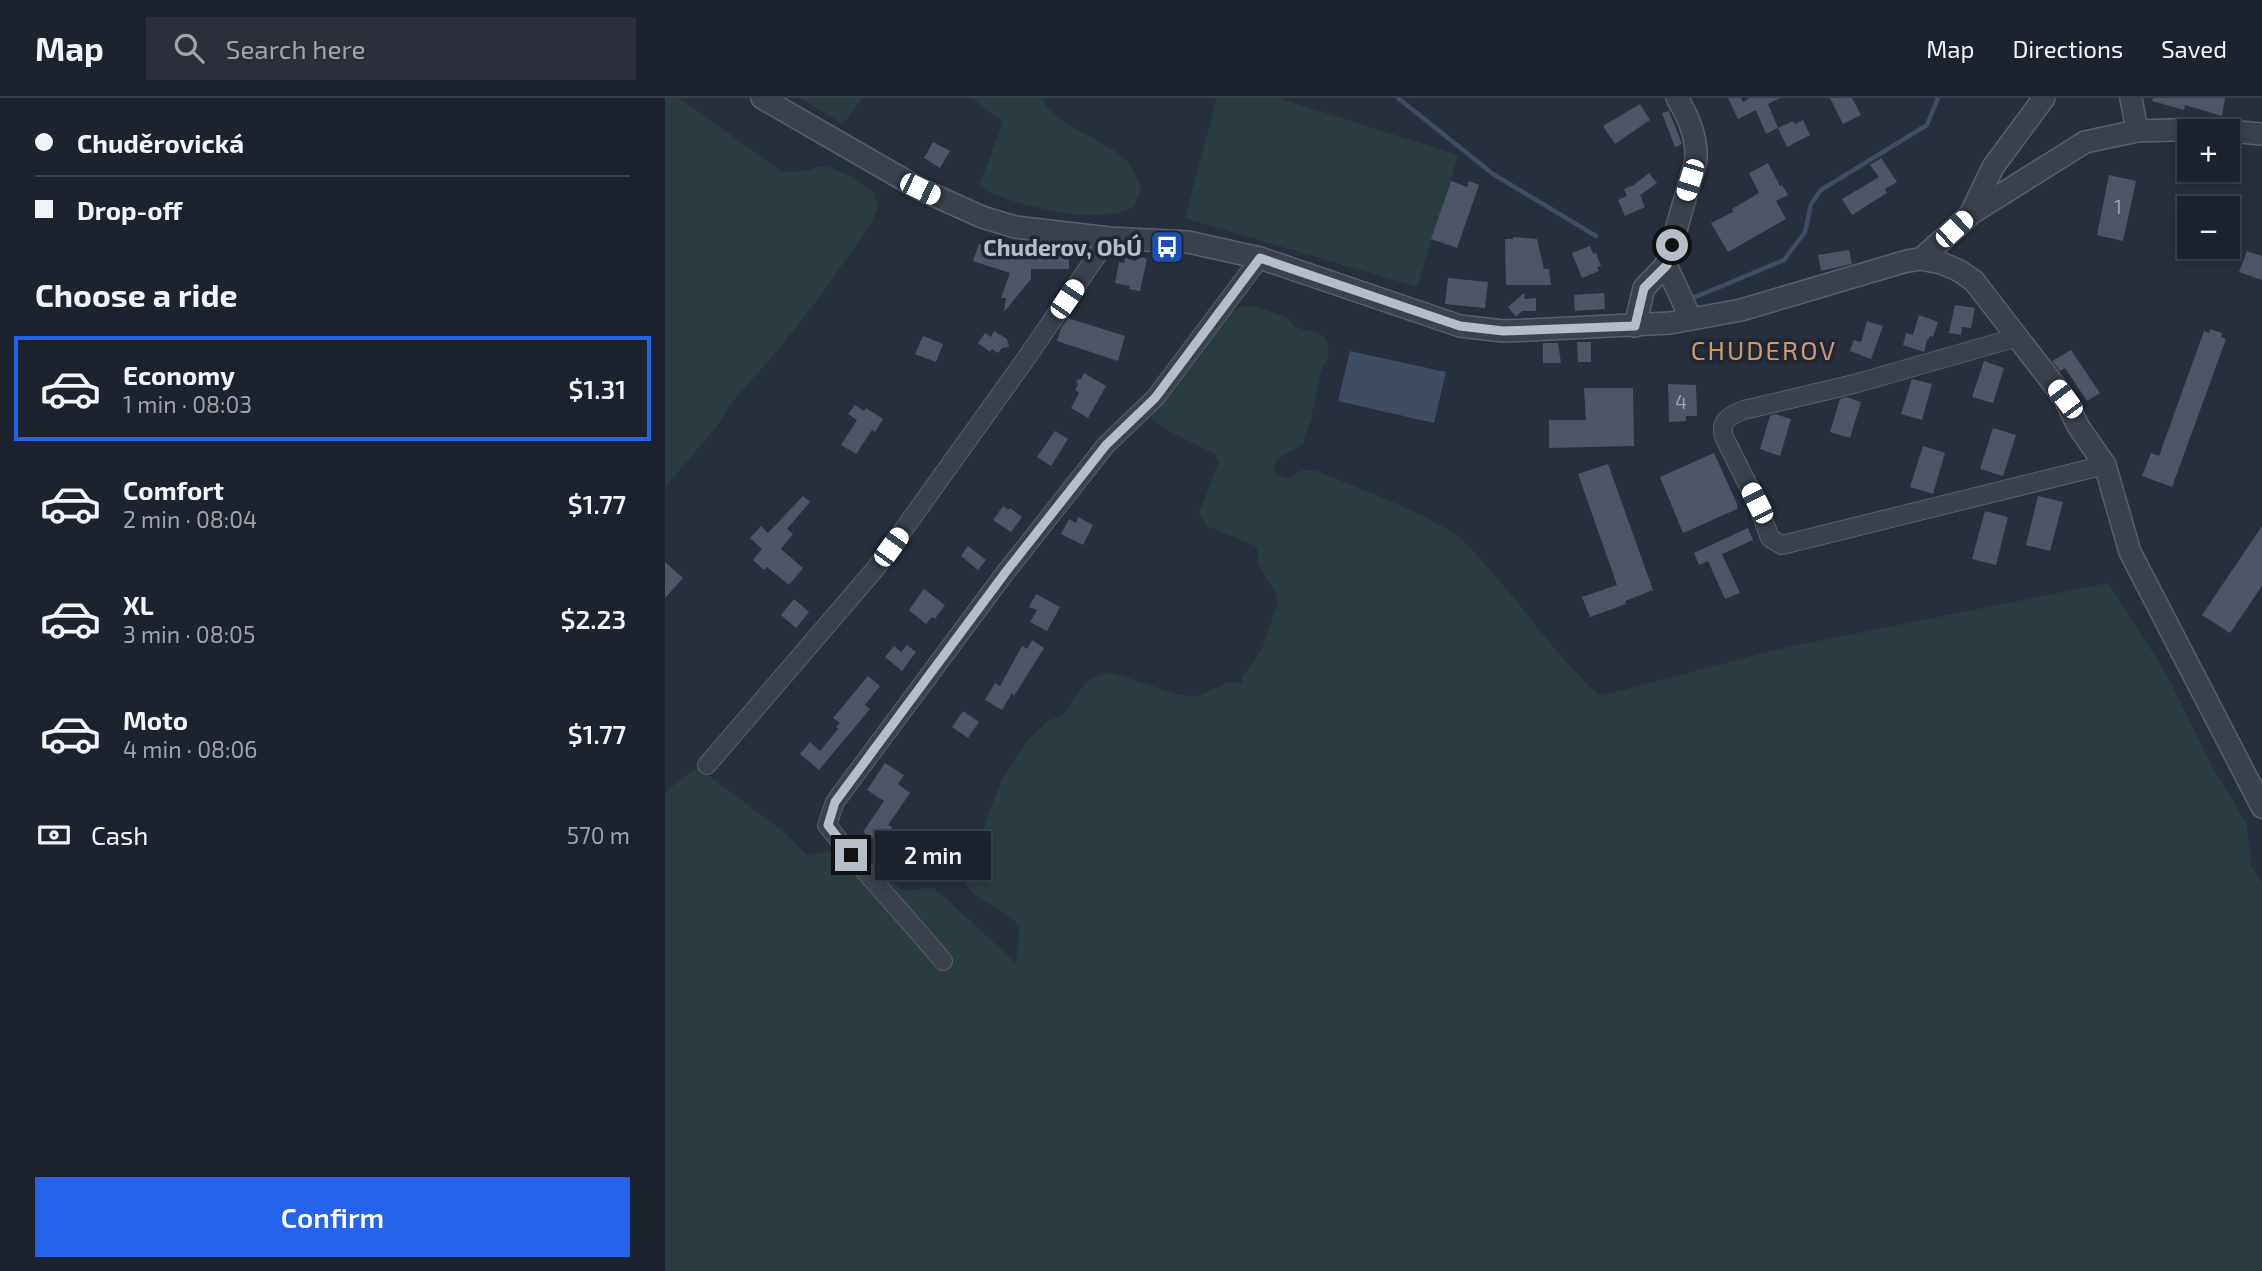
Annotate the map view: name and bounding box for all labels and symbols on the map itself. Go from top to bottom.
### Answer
car [1674,157,1707,203]
car [897,170,944,208]
house number: 1 [2114,195,2122,218]
car [1932,207,1977,251]
bus stop icon: Chuderov, ObÚ [1148,228,1186,266]
route start [1656,229,1688,261]
place label: Chuderov, ObÚ [983,233,1142,261]
car [1047,276,1088,322]
district label: CHUDEROV [1691,334,1837,365]
car [2044,376,2087,422]
house number: 4 [1675,390,1687,413]
car [1739,480,1776,526]
car [871,524,912,570]
callout: 2 min [875,830,991,880]
route end [835,839,867,871]

